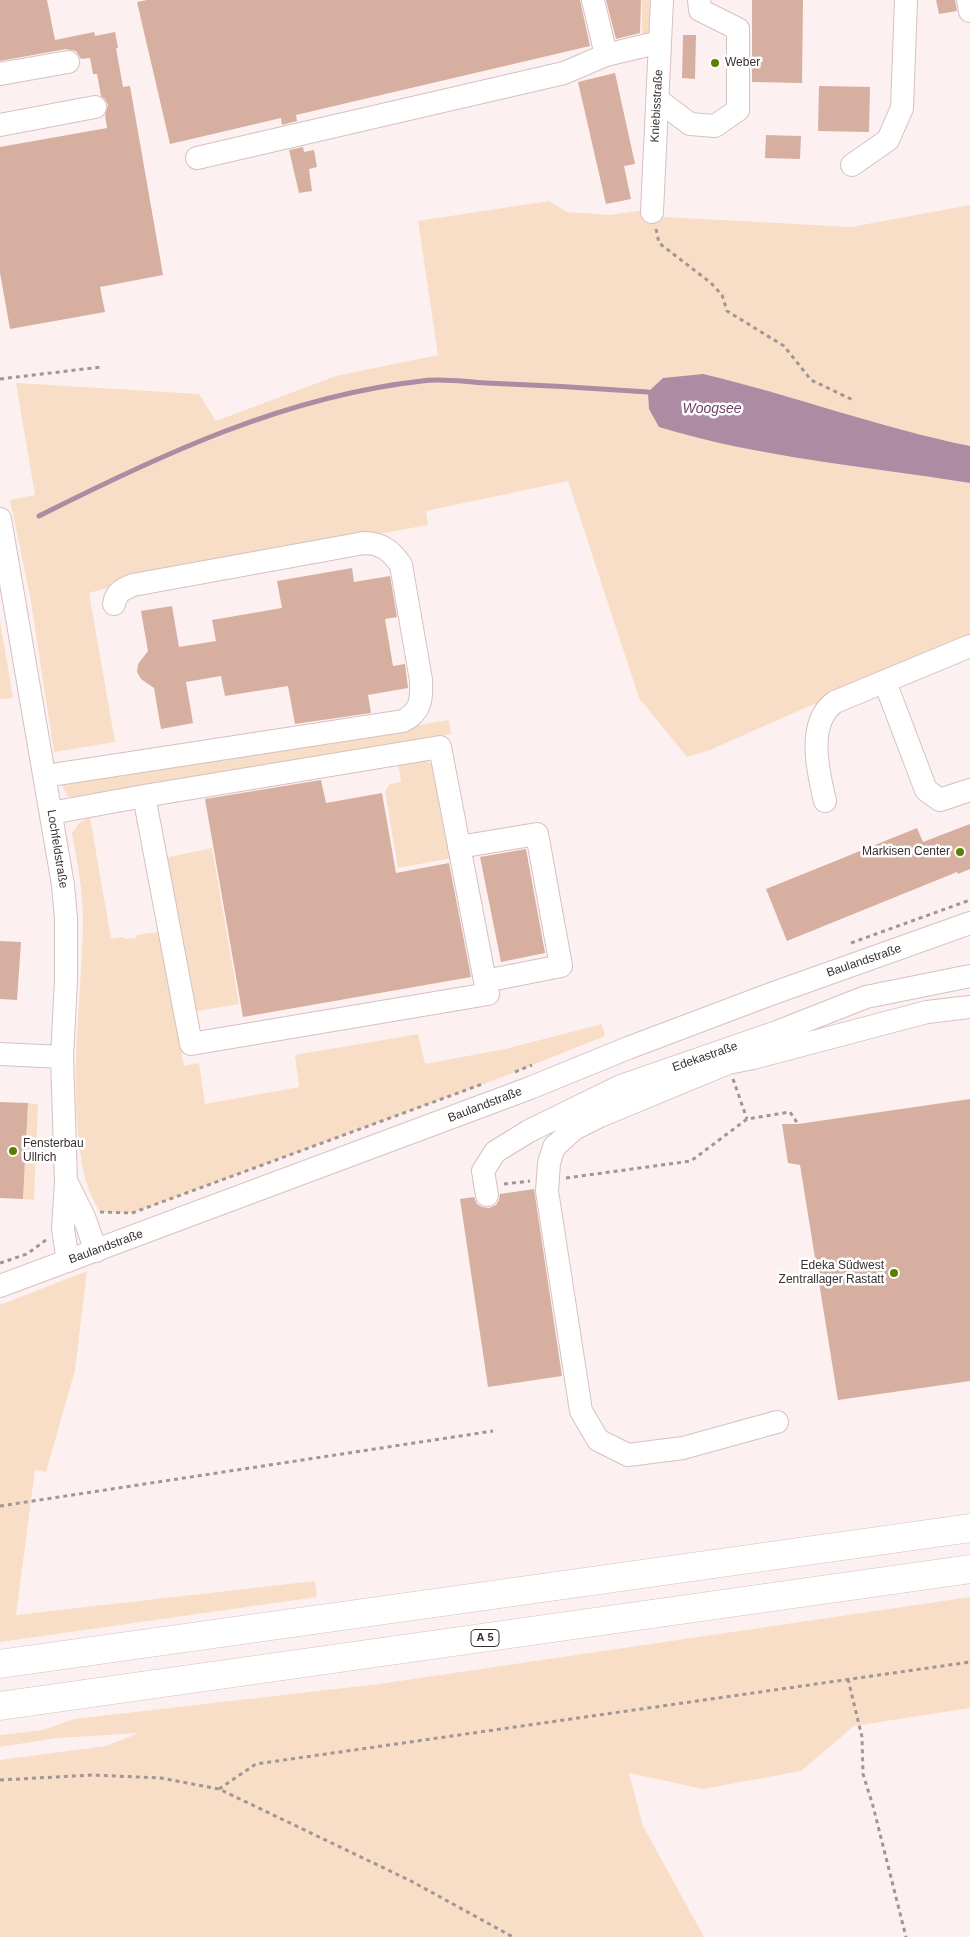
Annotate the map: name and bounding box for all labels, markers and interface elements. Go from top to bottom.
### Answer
place label: Weber [725,56,760,70]
marker: Weber [709,57,721,69]
street label: Kniebisstraße [648,69,666,143]
water label: Woogsee [682,401,742,417]
street label: Lochfeldstraße [44,809,70,889]
place label: Markisen Center [862,845,950,859]
marker: Markisen Center [954,846,966,858]
street label: Baulandstraße [825,941,903,981]
street label: Edekastraße [670,1039,740,1075]
street label: Baulandstraße [446,1084,524,1126]
place label: Fensterbau Ullrich [23,1137,84,1165]
marker: Fensterbau Ullrich [7,1145,19,1157]
street label: Baulandstraße [67,1227,145,1267]
place label: Edeka Südwest Zentrallager Rastatt [779,1259,884,1287]
marker: Edeka Südwest Zentrallager Rastatt [888,1267,900,1279]
road number: A 5 [471,1630,499,1646]

